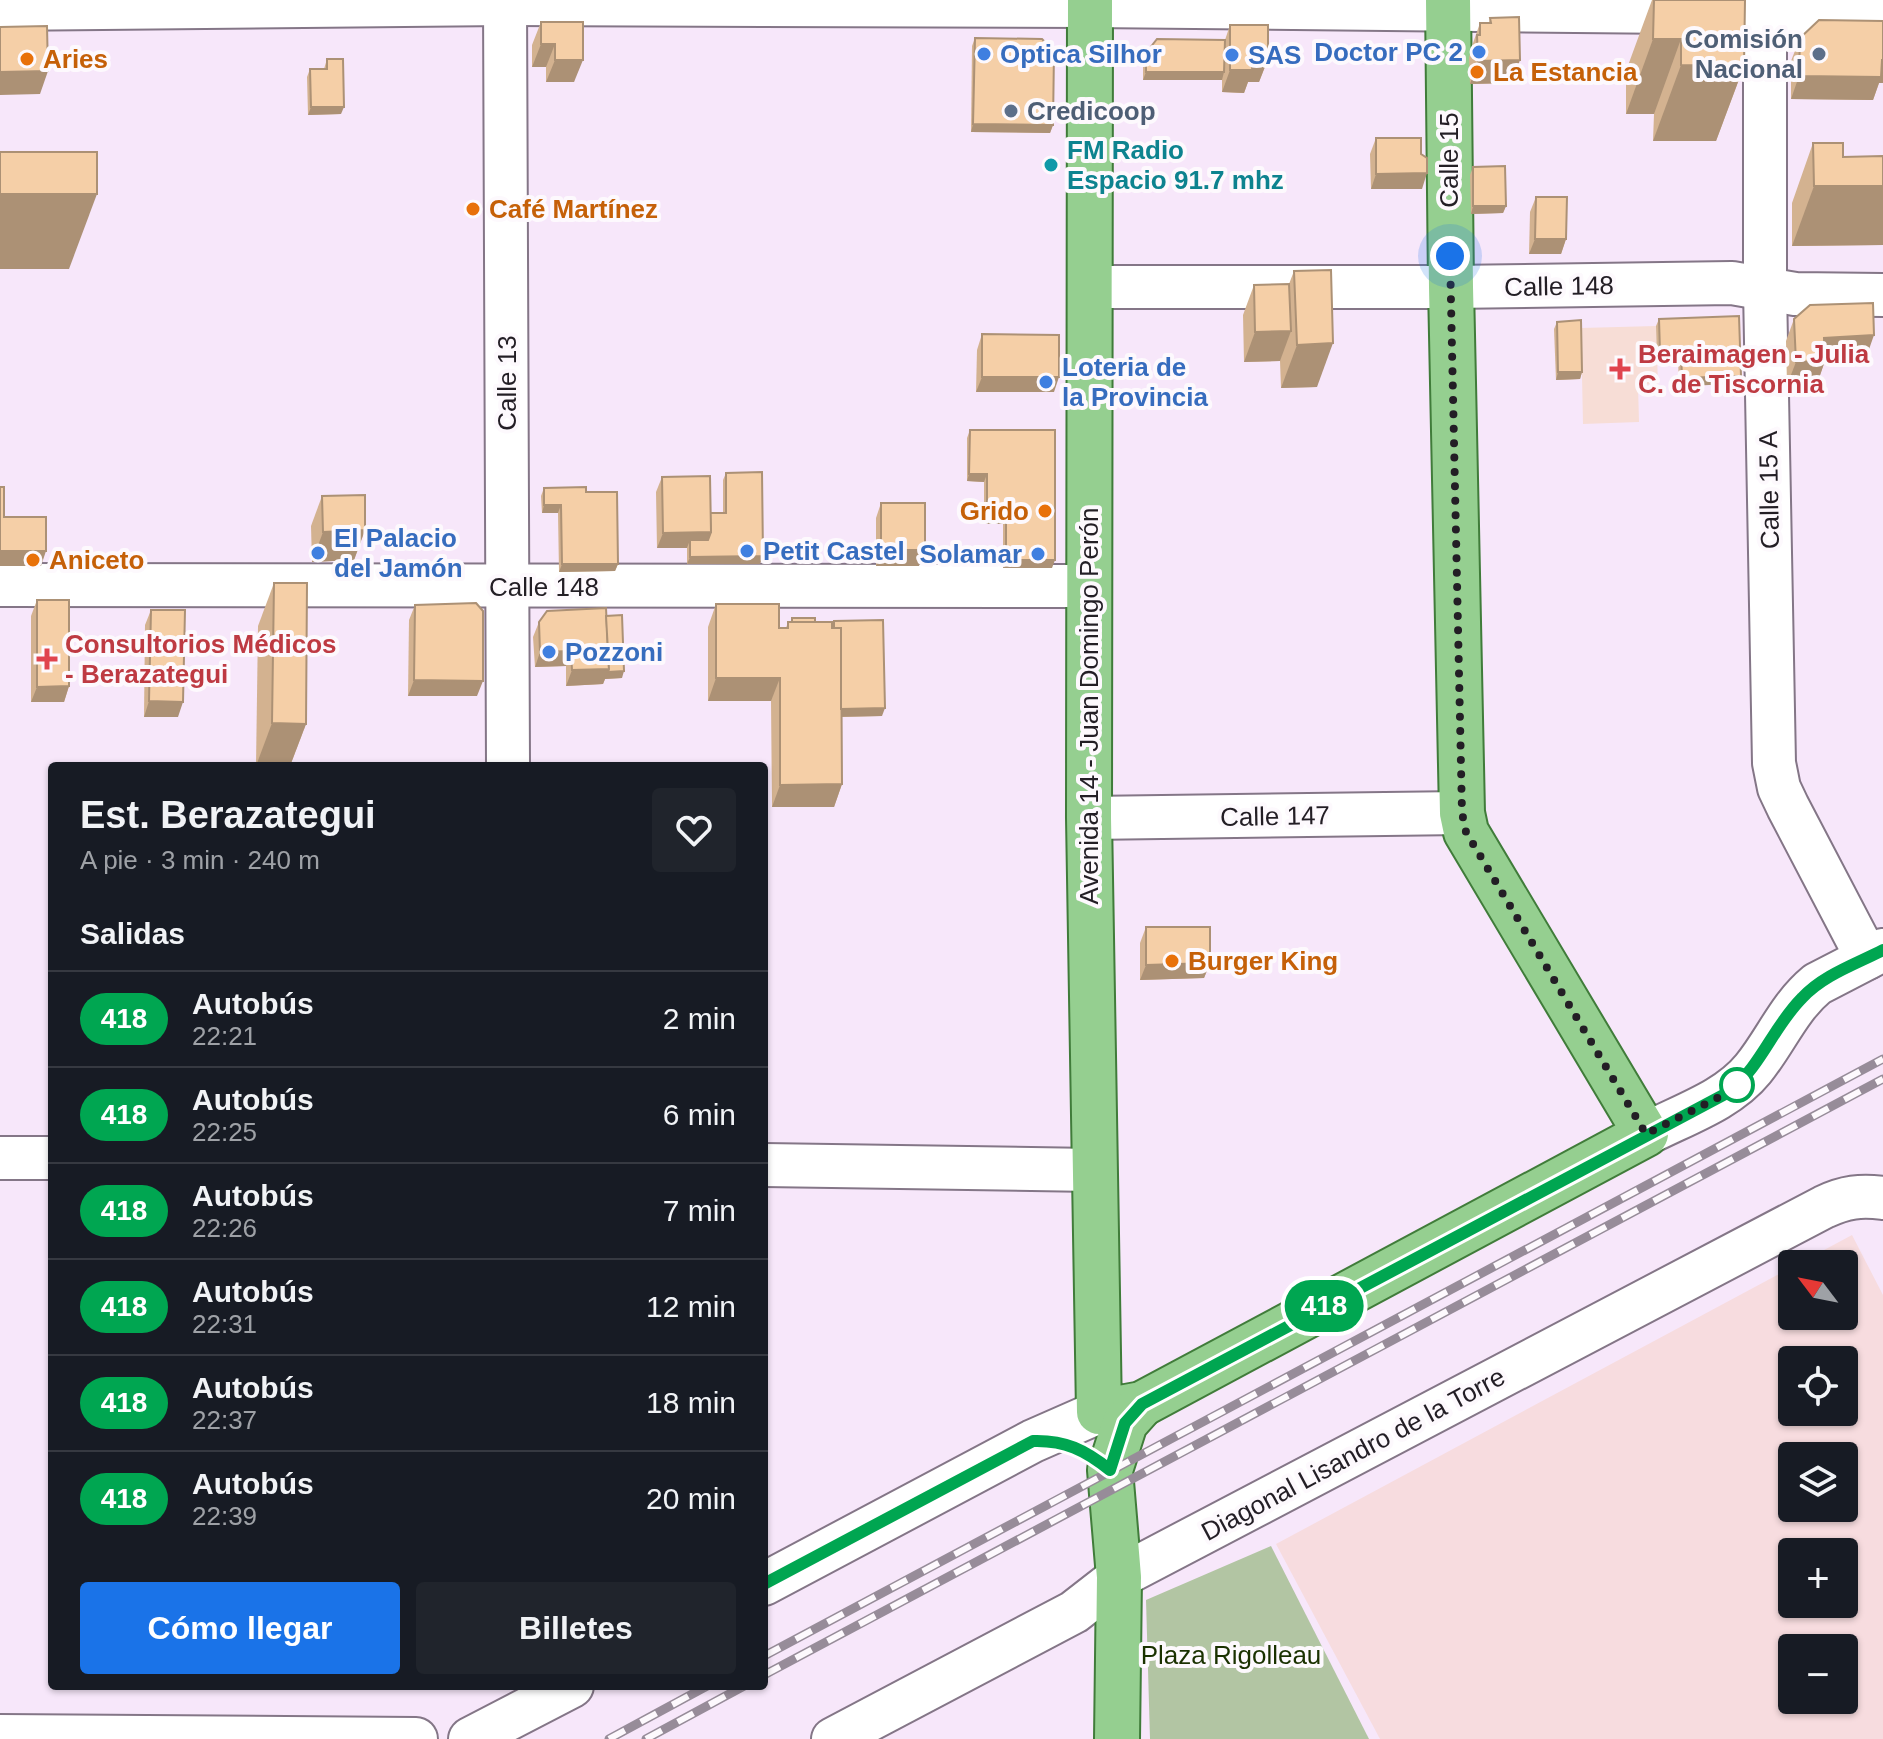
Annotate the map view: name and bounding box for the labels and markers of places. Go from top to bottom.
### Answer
place label: Comisión Nacional [1685,24,1803,84]
place label: Doctor PC 2 [1314,37,1463,67]
place label: Optica Silhor [1000,39,1162,69]
place label: SAS [1248,40,1301,70]
marker: Doctor PC 2 [1470,43,1488,61]
place label: Aries [43,44,108,74]
marker: Optica Silhor [975,45,993,63]
marker: Comisión Nacional [1810,45,1828,63]
marker: SAS [1223,46,1241,64]
marker: Aries [18,50,36,68]
place label: La Estancia [1493,57,1638,87]
marker: La Estancia [1468,63,1486,81]
place label: Credicoop [1027,96,1156,126]
marker: Credicoop [1002,102,1020,120]
place label: FM Radio Espacio 91.7 mhz [1067,135,1284,195]
marker: FM Radio Espacio 91.7 mhz [1042,156,1060,174]
place label: Café Martínez [489,194,658,224]
marker: Café Martínez [464,200,482,218]
place label: Beraimagen - Julia C. de Tiscornia [1638,339,1870,399]
place label: Loteria de la Provincia [1062,352,1208,412]
marker: Beraimagen - Julia C. de Tiscornia [1609,358,1631,380]
marker: Loteria de la Provincia [1037,373,1055,391]
place label: Grido [960,496,1029,526]
marker: Grido [1036,502,1054,520]
place label: El Palacio del Jamón [334,523,463,583]
place label: Petit Castel [763,536,905,566]
place label: Solamar [919,539,1022,569]
marker: Petit Castel [738,542,756,560]
marker: El Palacio del Jamón [309,544,327,562]
place label: Aniceto [49,545,144,575]
marker: Solamar [1029,545,1047,563]
marker: Aniceto [24,551,42,569]
place label: Consultorios Médicos - Berazategui [65,629,337,689]
place label: Pozzoni [565,637,663,667]
marker: Pozzoni [540,643,558,661]
marker: Consultorios Médicos - Berazategui [36,648,58,670]
place label: Burger King [1188,946,1338,976]
marker: Burger King [1163,952,1181,970]
unlabelled marker [1720,1068,1754,1102]

